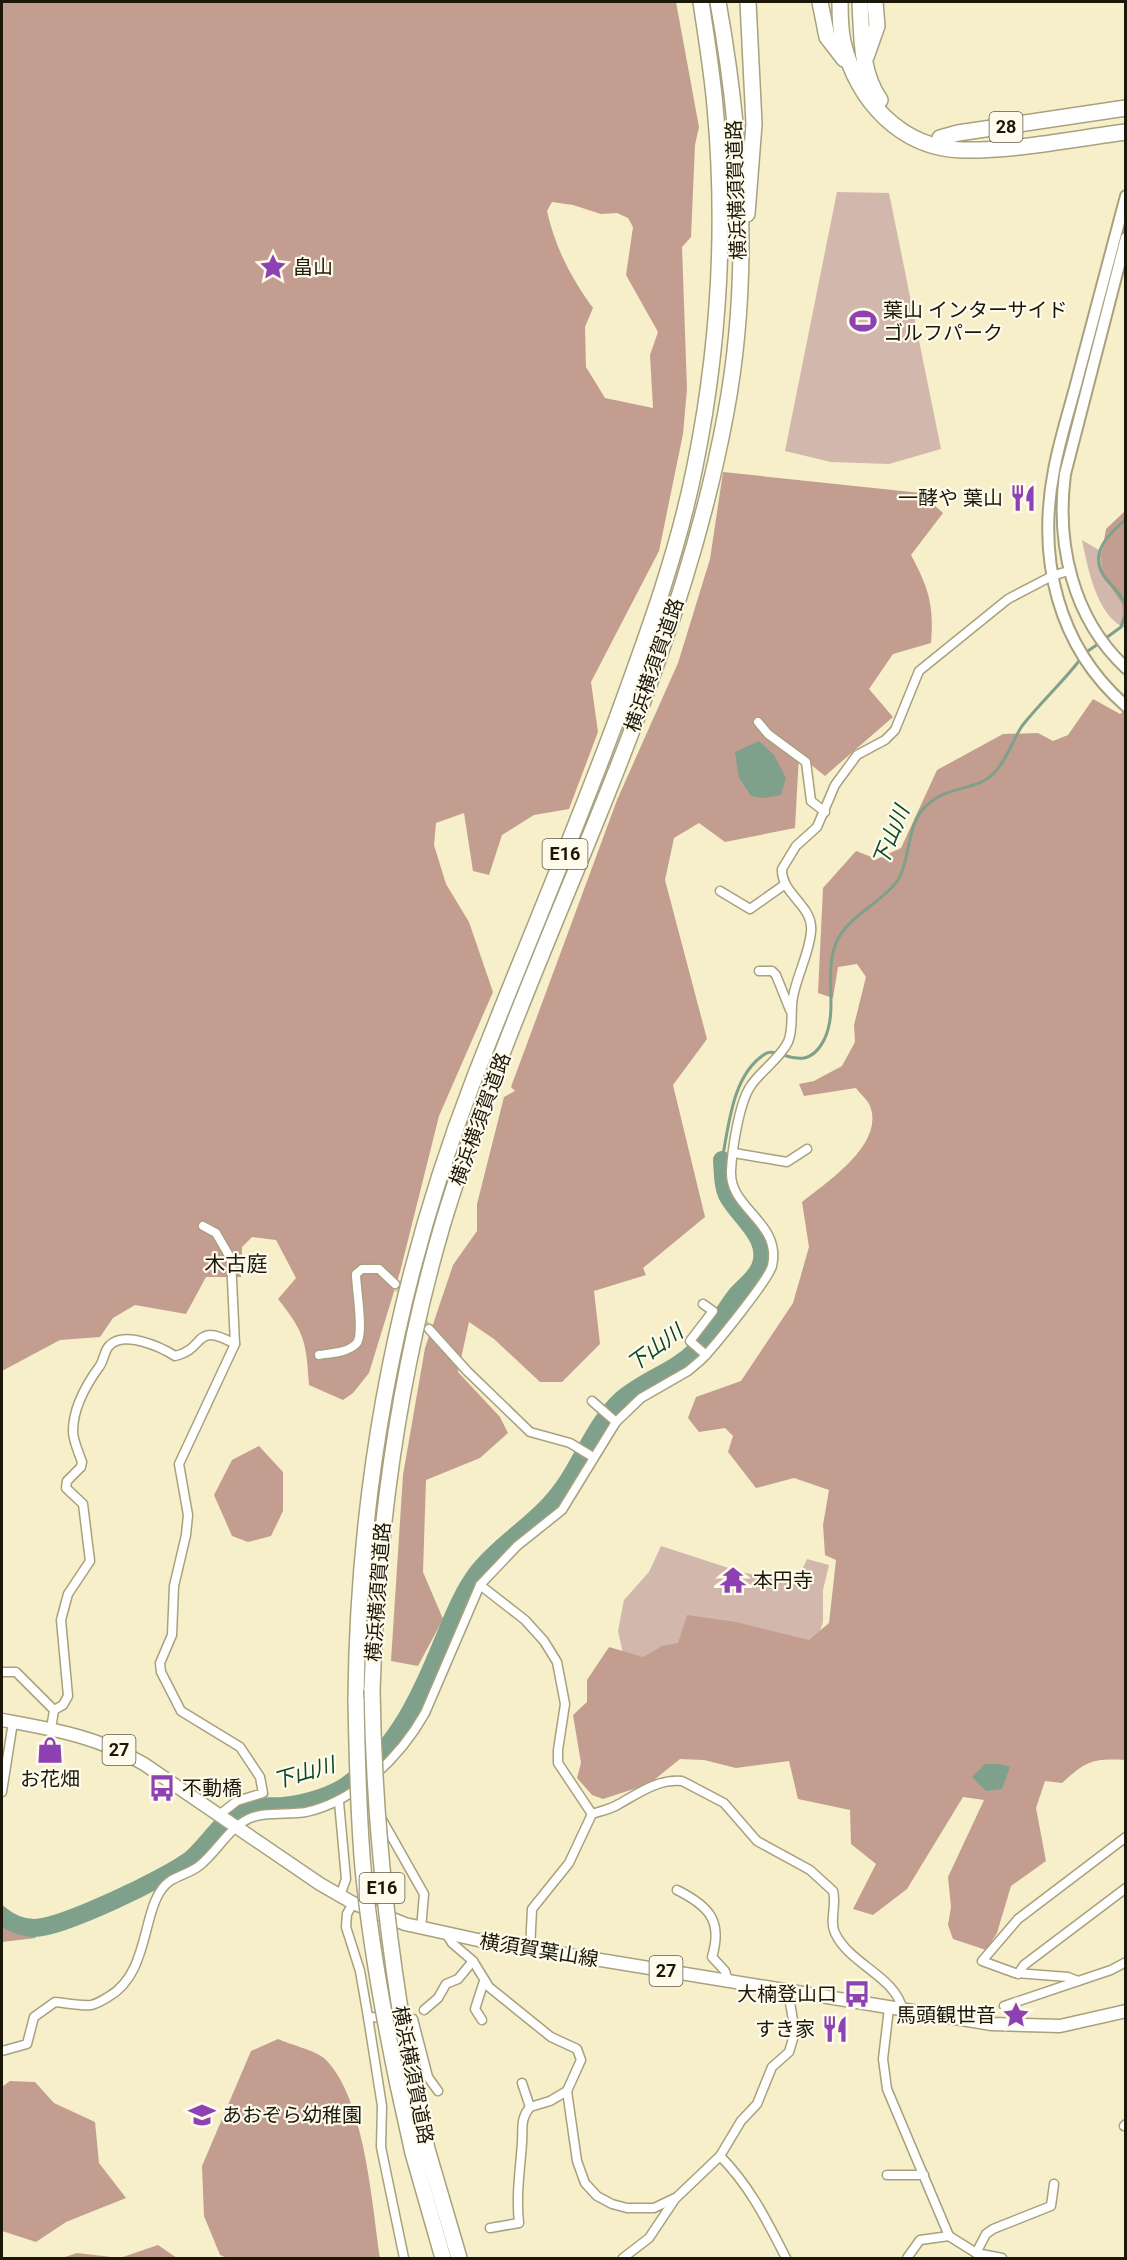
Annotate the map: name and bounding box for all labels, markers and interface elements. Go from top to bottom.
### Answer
road number: 28 [990,112,1022,142]
street label: 横浜横須賀道路 [722,120,750,260]
place icon: 畠山 [258,252,288,282]
place label: 畠山 [293,255,333,279]
place label: 葉山 インターサイド ゴルフパーク [883,298,1068,345]
sports icon: 葉山 インターサイド ゴルフパーク [848,306,878,336]
restaurant icon: 一酵や 葉山 [1008,483,1038,513]
place label: 一酵や 葉山 [898,486,1003,510]
street label: 横浜横須賀道路 [620,595,688,735]
water label: 下山川 [868,800,915,870]
road number: E16 [542,839,588,869]
street label: 横浜横須賀道路 [445,1049,515,1189]
district label: 木古庭 [205,1252,268,1276]
water label: 下山川 [622,1319,689,1376]
street label: 横浜横須賀道路 [361,1521,395,1663]
temple icon: 本円寺 [718,1565,748,1595]
place label: 本円寺 [753,1568,813,1592]
shop icon: お花畑 [35,1735,65,1765]
road number: 27 [102,1735,136,1765]
water label: 下山川 [270,1752,340,1793]
place label: お花畑 [20,1767,80,1791]
bus stop icon: 不動橋 [147,1773,177,1803]
place label: 不動橋 [182,1776,242,1800]
road number: E16 [360,1873,404,1903]
street label: 横須賀葉山線 [478,1929,600,1971]
road number: 27 [650,1956,682,1986]
bus stop icon: 大楠登山口 [842,1979,872,2009]
place label: 大楠登山口 [737,1982,837,2006]
place icon: 馬頭観世音 [1001,2000,1031,2030]
place label: 馬頭観世音 [896,2003,996,2027]
street label: 横浜横須賀道路 [388,2004,438,2146]
restaurant icon: すき家 [820,2014,850,2044]
place label: すき家 [755,2017,815,2041]
school or university icon: あおぞら幼稚園 [187,2100,217,2130]
place label: あおぞら幼稚園 [222,2103,362,2127]

